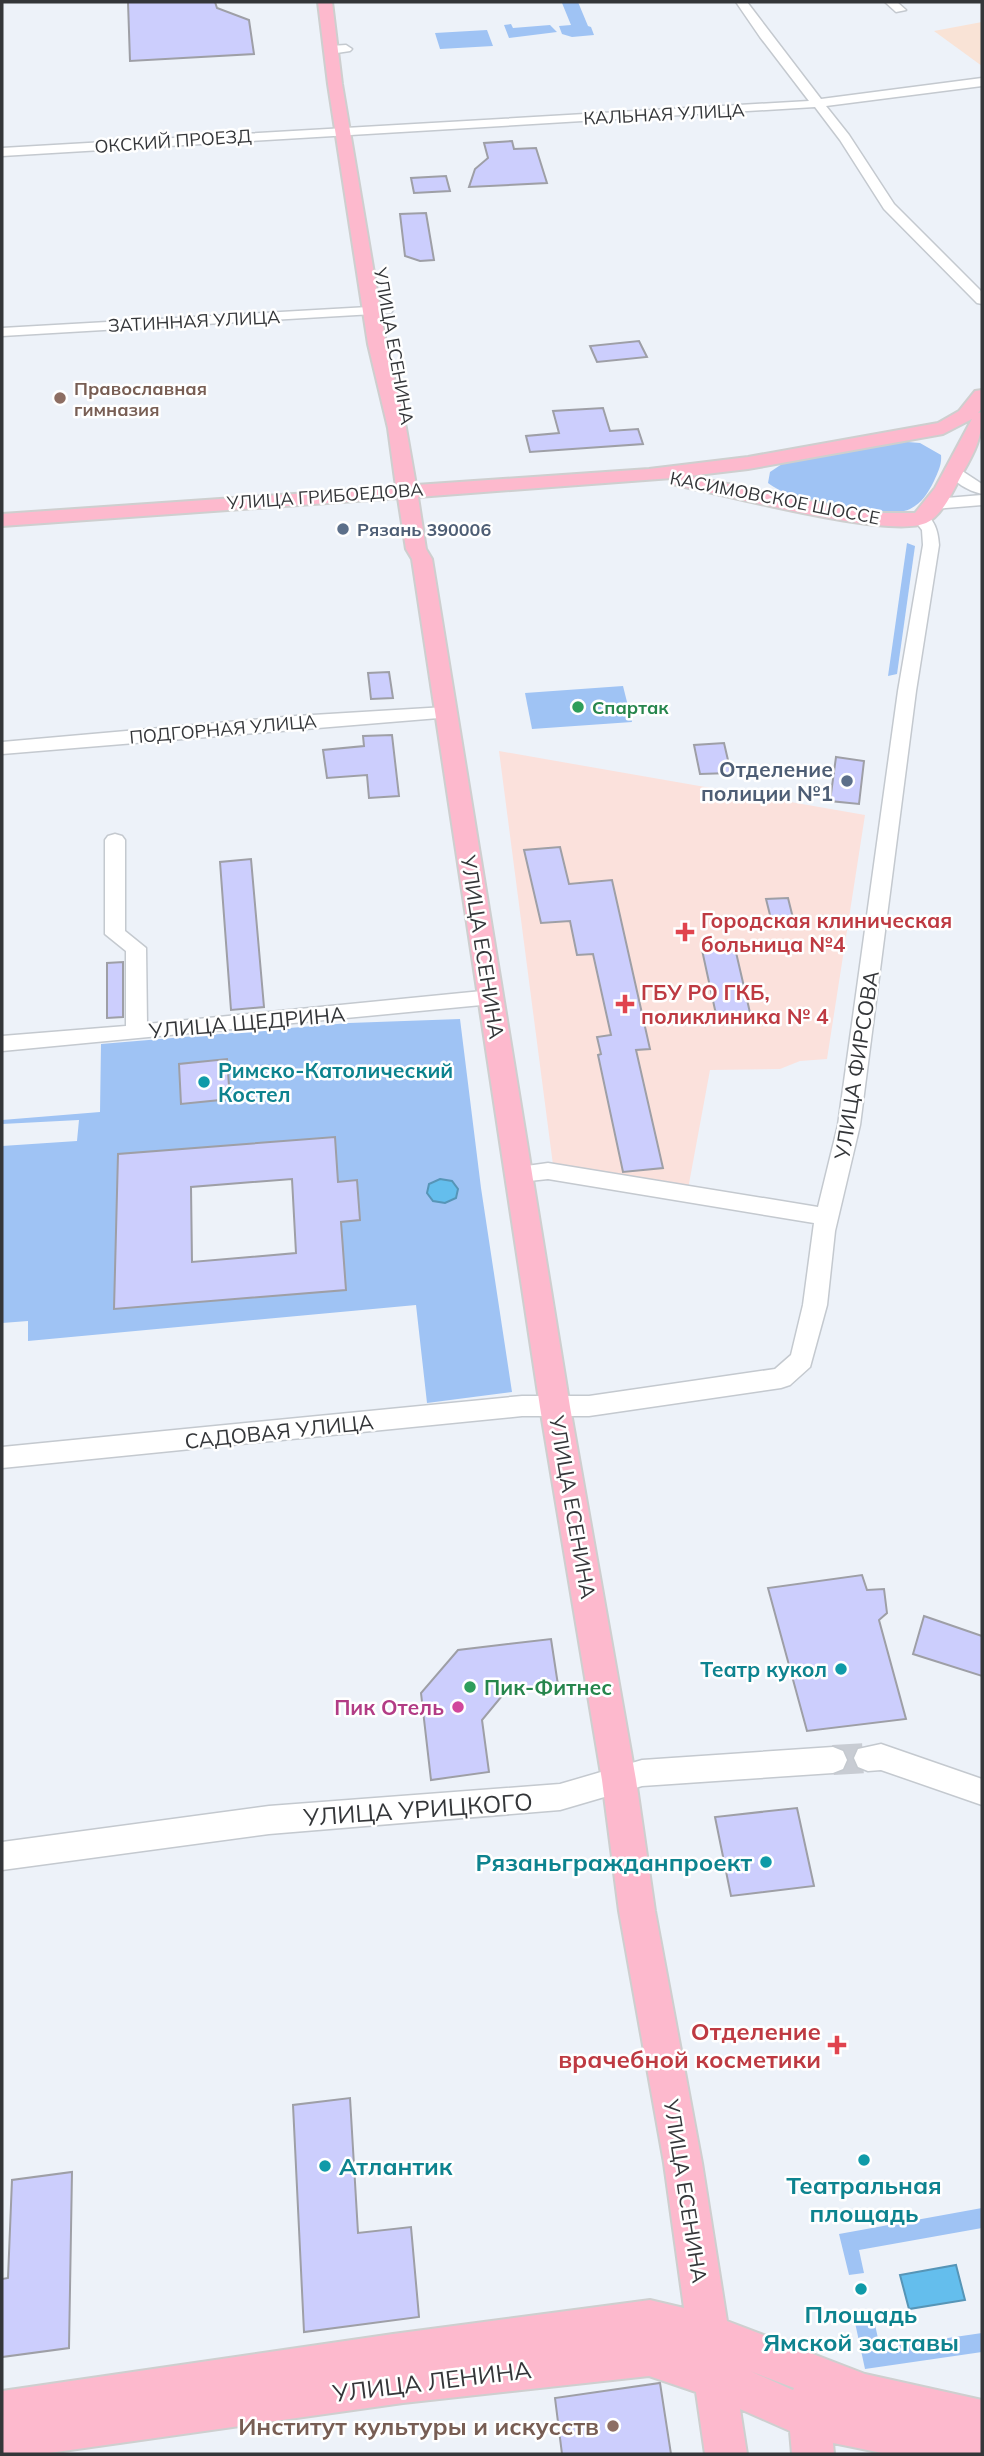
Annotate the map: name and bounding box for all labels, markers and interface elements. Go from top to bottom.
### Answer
street label: КАЛЬНАЯ УЛИЦА [583,98,745,130]
street label: ОКСКИЙ ПРОЕЗД [94,124,253,158]
street label: УЛИЦА ЕСЕНИНА [369,265,419,426]
street label: ЗАТИННАЯ УЛИЦА [107,305,281,337]
place label: Православная гимназия [74,377,207,421]
marker: Православная гимназия [52,390,68,406]
street label: КАСИМОВСКОЕ ШОССЕ [668,466,882,530]
street label: УЛИЦА ГРИБОЕДОВА [225,478,424,514]
place label: Рязань 390006 [357,518,491,541]
marker: Рязань 390006 [335,521,351,537]
place label: Спартак [592,696,669,719]
marker: Спартак [570,699,586,715]
street label: ПОДГОРНАЯ УЛИЦА [128,709,318,749]
place label: Отделение полиции №1 [701,756,833,806]
marker: Отделение полиции №1 [839,773,855,789]
street label: УЛИЦА ЕСЕНИНА [455,852,510,1041]
place label: Городская клиническая больница №4 [701,907,952,957]
marker: Городская клиническая больница №4 [675,922,695,942]
street label: УЛИЦА ФИРСОВА [828,968,884,1162]
place label: ГБУ РО ГКБ, поликлиника № 4 [641,979,829,1029]
marker: ГБУ РО ГКБ, поликлиника № 4 [615,994,635,1014]
street label: УЛИЦА ЩЕДРИНА [147,1000,347,1044]
place label: Римско-Католический Костел [218,1057,453,1107]
marker: Римско-Католический Костел [196,1074,212,1090]
street label: САДОВАЯ УЛИЦА [183,1408,375,1454]
street label: УЛИЦА ЕСЕНИНА [544,1412,602,1601]
place label: Театр кукол [700,1656,827,1682]
marker: Театр кукол [833,1661,849,1677]
place label: Пик-Фитнес [484,1674,612,1700]
marker: Пик-Фитнес [462,1679,478,1695]
place label: Пик Отель [334,1694,444,1720]
marker: Пик Отель [450,1699,466,1715]
street label: УЛИЦА УРИЦКОГО [301,1786,534,1832]
place label: Рязаньгражданпроект [475,1847,752,1877]
marker: Рязаньгражданпроект [758,1854,774,1870]
place label: Отделение врачебной косметики [558,2016,821,2074]
marker: Отделение врачебной косметики [827,2035,847,2055]
street label: УЛИЦА ЕСЕНИНА [658,2096,713,2285]
place label: Атлантик [339,2151,453,2181]
marker: Театральная площадь [856,2152,872,2168]
marker: Атлантик [317,2158,333,2174]
place label: Театральная площадь [786,2170,942,2228]
marker: Площадь Ямской заставы [853,2281,869,2297]
place label: Площадь Ямской заставы [763,2299,959,2357]
street label: УЛИЦА ЛЕНИНА [330,2354,533,2408]
place label: Институт культуры и искусств [238,2411,599,2441]
marker: Институт культуры и искусств [605,2418,621,2434]

